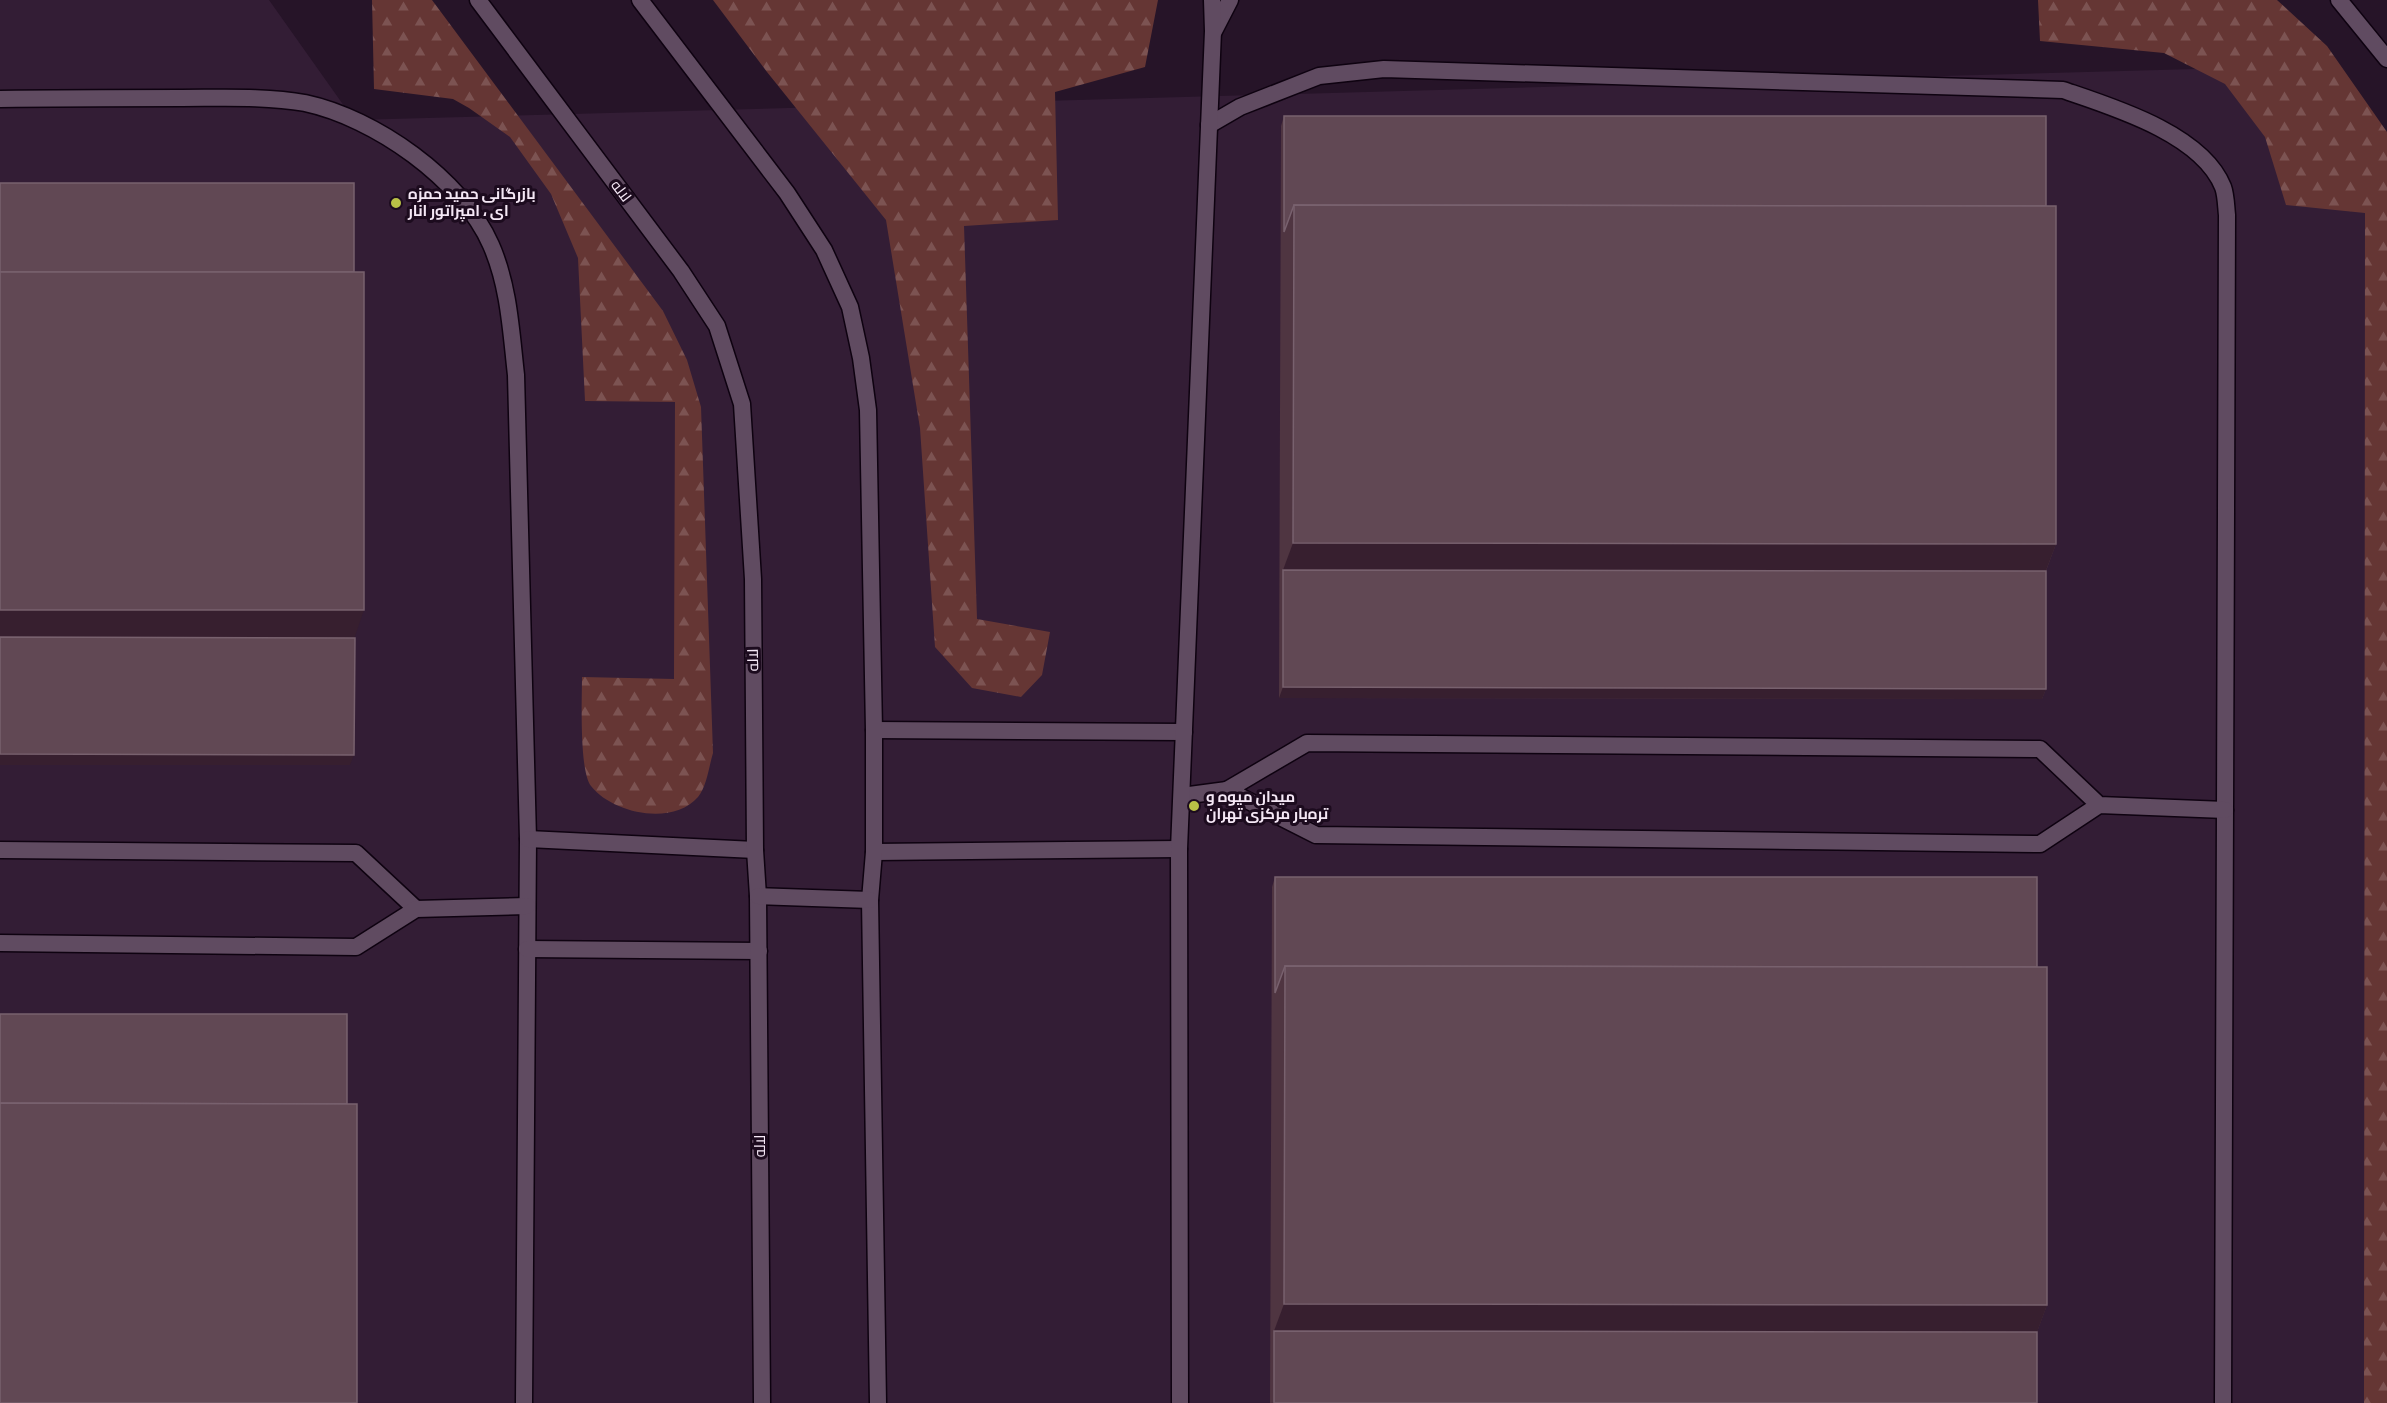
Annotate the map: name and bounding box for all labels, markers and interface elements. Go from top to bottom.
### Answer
street label: لاله [606,175,637,206]
place label: بازرگانی حمید حمزه ای ، امپراتور انار [407,183,536,222]
marker: بازرگانی حمید حمزه ای ، امپراتور انار [389,196,403,210]
street label: لاله [742,649,763,671]
place label: میدان میوه و تره‌بار مرکزی تهران [1206,786,1329,824]
marker: میدان میوه و تره‌بار مرکزی تهران [1187,799,1201,813]
street label: لاله [749,1135,770,1157]

